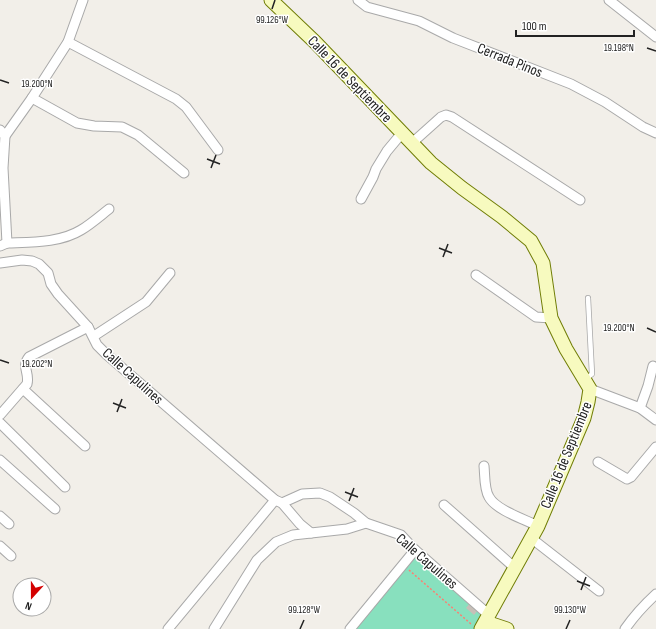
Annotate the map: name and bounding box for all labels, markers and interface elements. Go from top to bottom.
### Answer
scale bar [516,12,634,38]
text: 99.126°W [256,14,289,26]
text: 100 m [522,19,547,34]
street label: Calle 16 de Septiembre [303,32,396,127]
street label: Cerrada Pinos [474,39,545,82]
text: 19.198°N [604,42,634,54]
text: 19.200°N [21,78,53,90]
text: 19.200°N [603,322,635,334]
street label: Calle Capulines [98,344,167,409]
text: 19.202°N [22,358,52,370]
street label: Calle 16 de Septiembre [536,399,597,511]
street label: Calle Capulines [392,529,462,593]
north arrow [12,577,52,617]
text: N [23,599,34,613]
text: 99.128°W [288,604,321,616]
text: 99.130°W [554,604,587,616]

